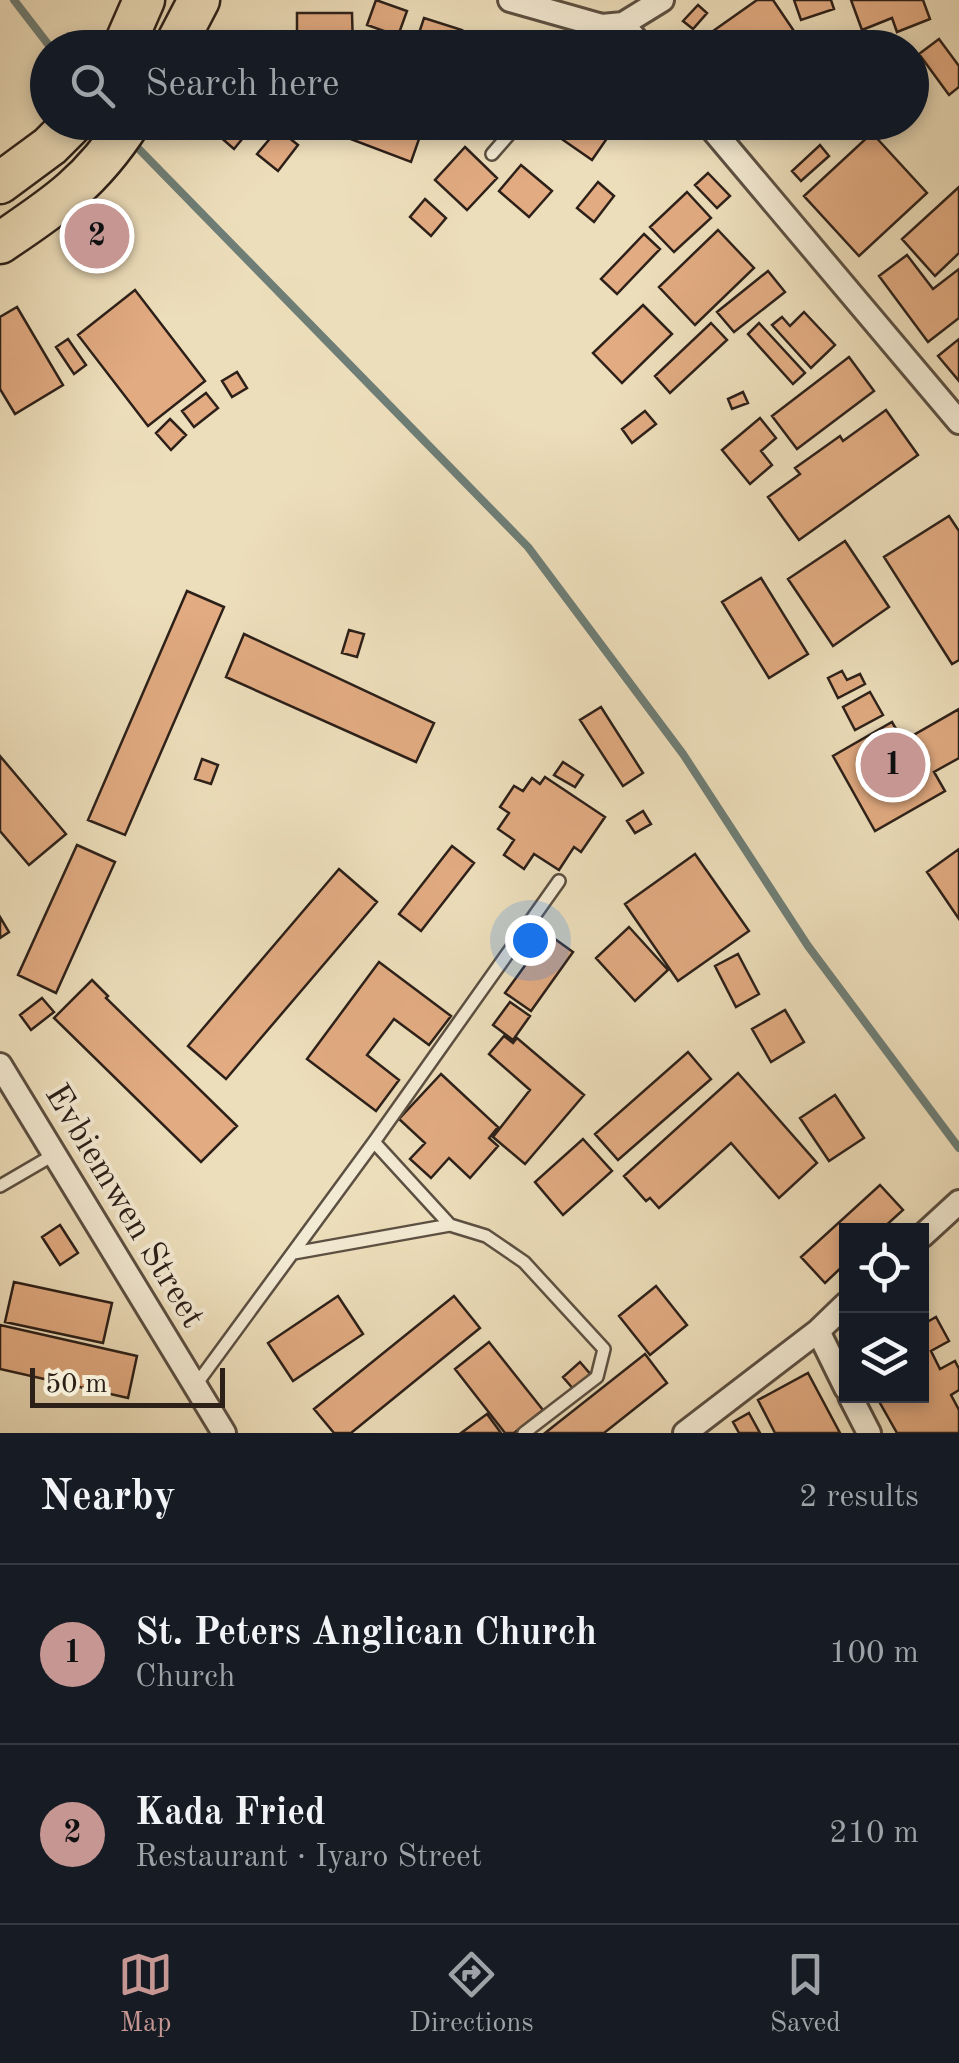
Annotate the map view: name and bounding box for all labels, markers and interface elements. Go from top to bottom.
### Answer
search box [30,30,929,140]
icon: search [65,58,120,113]
text: Search here [145,66,340,104]
pin: 2 [64,198,130,274]
pin: 1 [860,728,926,802]
your location [505,915,556,966]
street label: Evbiemwen Street [38,1079,210,1334]
map controls [839,1223,929,1403]
button: locate [839,1223,929,1313]
button: layers [839,1313,929,1403]
scale bar [30,1363,225,1408]
text: 50 m [45,1371,108,1399]
text: Nearby [40,1477,176,1519]
text: 2 results [799,1482,919,1514]
text: St. Peters Anglican Church [135,1615,597,1653]
text: 1 [63,1638,82,1670]
text: 100 m [829,1638,919,1670]
text: Church [135,1662,235,1694]
text: Kada Fried [135,1795,326,1833]
text: 2 [63,1818,82,1850]
text: 210 m [829,1818,919,1850]
text: Restaurant · Iyaro Street [135,1842,482,1874]
tab: Map [118,1947,173,2042]
tab: Directions [409,1947,534,2042]
tab: Saved [770,1947,841,2042]

